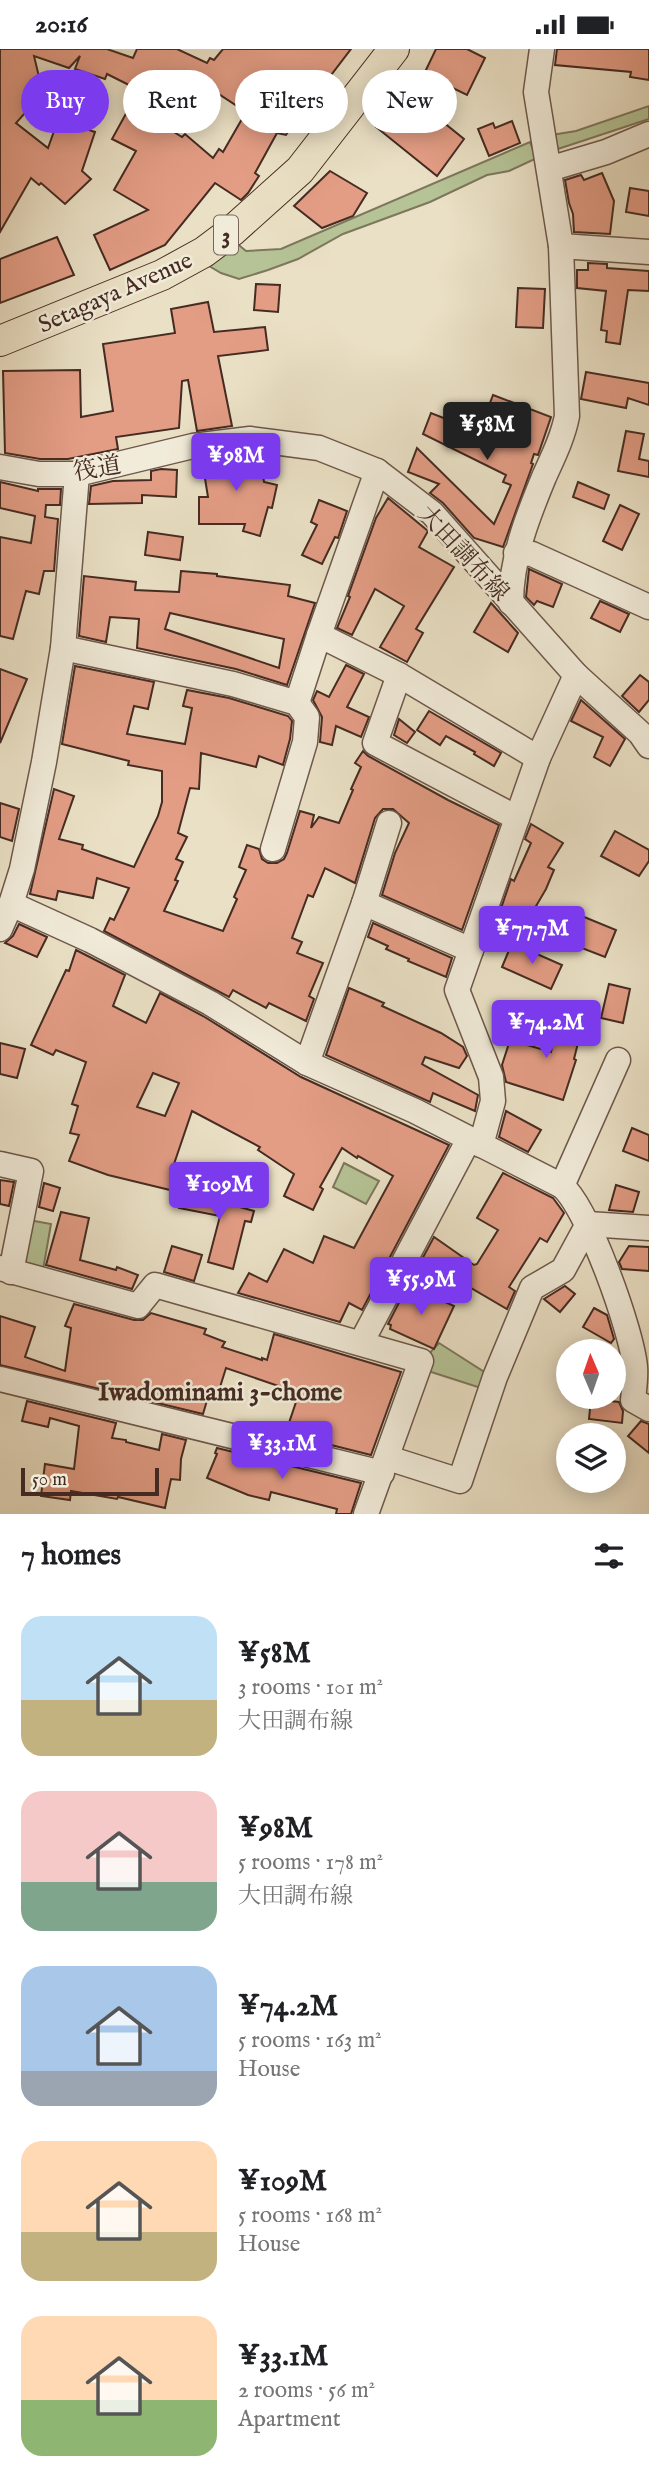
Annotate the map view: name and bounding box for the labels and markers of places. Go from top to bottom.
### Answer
pin: ¥58M [446,403,528,462]
pin: ¥98M [195,433,277,493]
pin: ¥77.7M [475,907,589,966]
pin: ¥74.2M [489,1000,603,1060]
pin: ¥109M [170,1163,268,1222]
pin: ¥55.9M [364,1257,478,1317]
pin: ¥33.1M [225,1421,339,1481]

